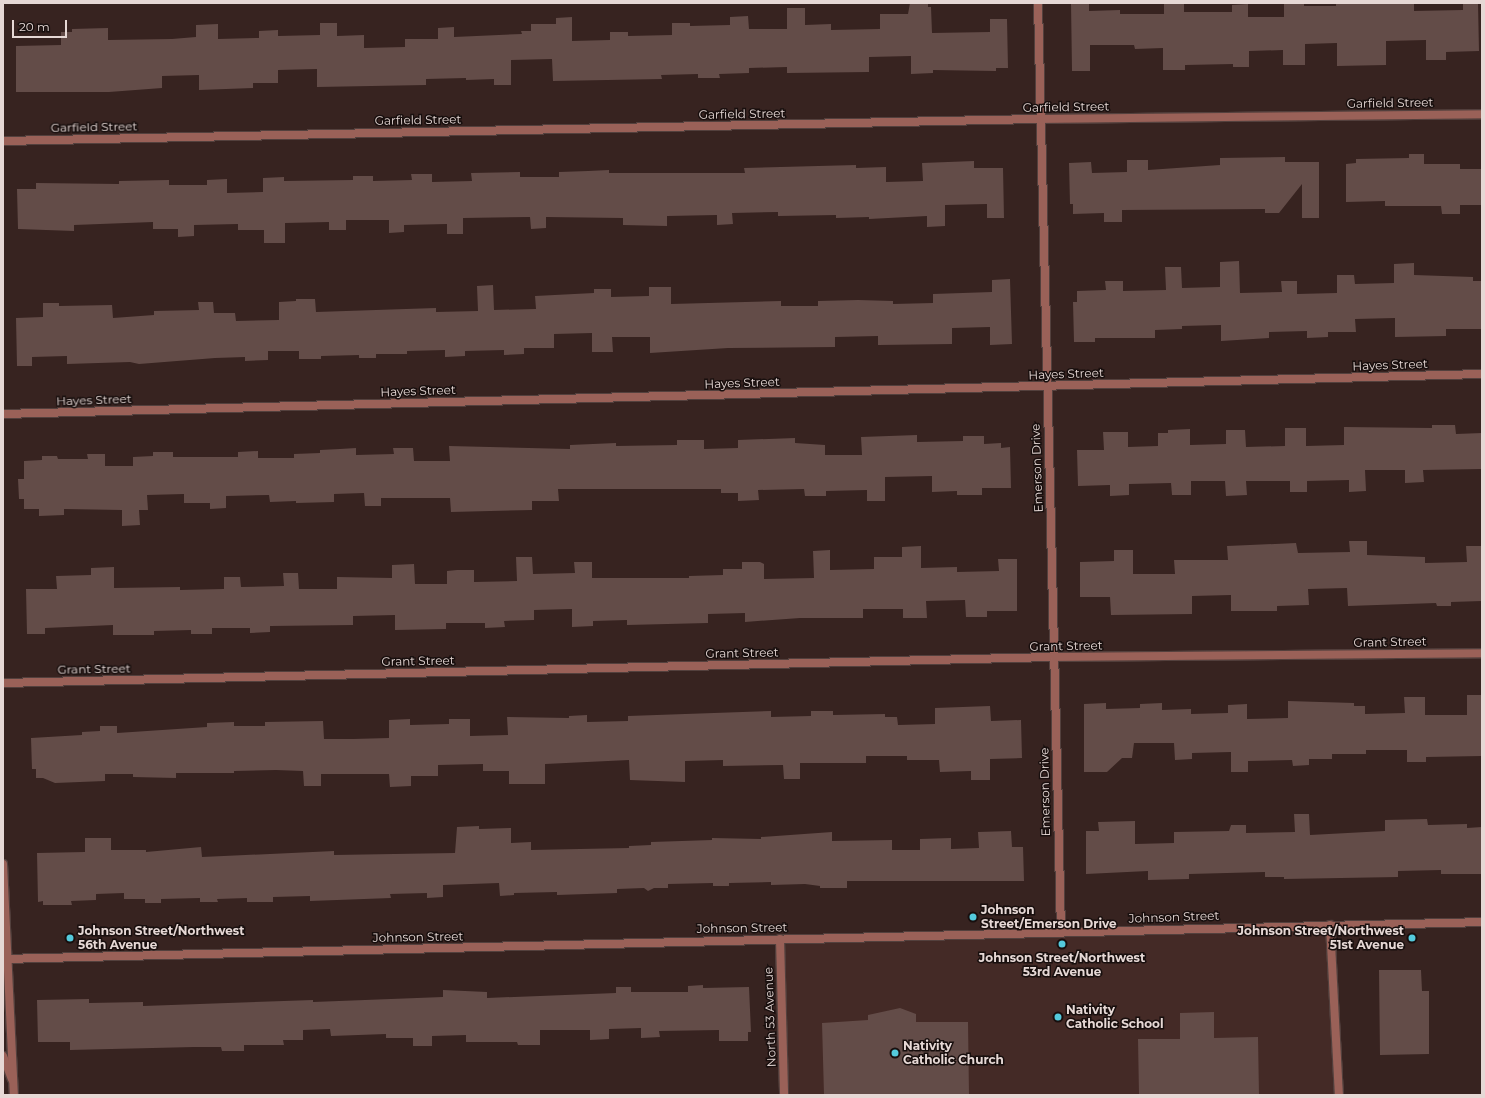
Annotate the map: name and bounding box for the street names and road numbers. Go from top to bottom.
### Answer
street label: Garfield Street [1347,95,1433,111]
street label: Garfield Street [1023,99,1109,115]
street label: Garfield Street [699,106,785,122]
street label: Garfield Street [375,112,461,128]
street label: Garfield Street [51,119,137,135]
street label: Hayes Street [1352,356,1428,374]
street label: Hayes Street [1028,365,1104,383]
street label: Hayes Street [704,374,780,392]
street label: Hayes Street [380,382,456,400]
street label: Hayes Street [56,391,132,409]
street label: Emerson Drive [1028,423,1046,513]
street label: Grant Street [1353,634,1427,650]
street label: Grant Street [1029,638,1103,654]
street label: Grant Street [705,645,779,661]
street label: Grant Street [381,653,455,669]
street label: Grant Street [57,661,131,677]
street label: Emerson Drive [1037,747,1053,837]
street label: Johnson Street [1128,908,1220,926]
street label: Johnson Street [697,920,787,936]
street label: Johnson Street [373,929,463,945]
street label: North 53 Avenue [761,967,779,1067]

